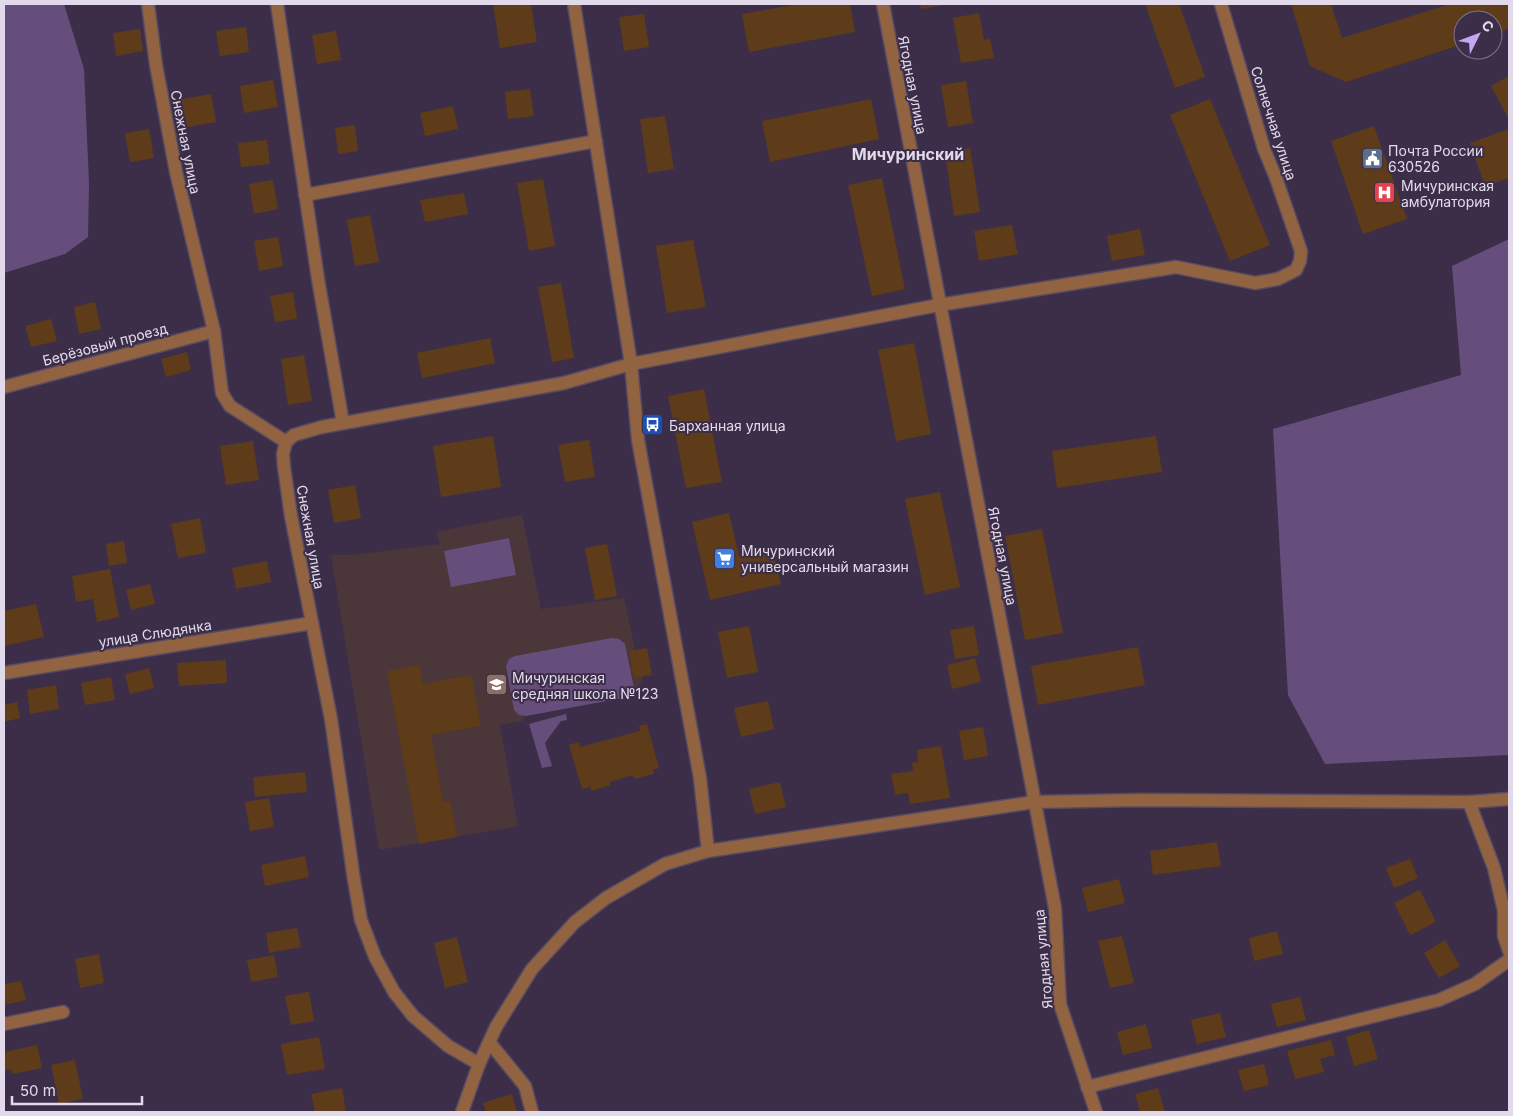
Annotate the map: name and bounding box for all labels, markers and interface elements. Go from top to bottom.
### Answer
north arrow [1453,10,1503,60]
text: С [1478,16,1498,36]
street label: Ягодная улица [895,34,931,136]
street label: Солнечная улица [1248,64,1300,182]
street label: Снежная улица [168,89,204,195]
place label: Почта России 630526 [1388,142,1483,175]
district label: Мичуринский [852,144,964,164]
public building icon: Почта России 630526 [1360,146,1384,170]
place label: Мичуринская амбулатория [1401,177,1494,210]
hospital icon: Мичуринская амбулатория [1373,181,1397,205]
street label: Берёзовый проезд [41,319,170,369]
bus stop icon: Барханная улица [641,413,665,437]
place label: Барханная улица [669,417,786,434]
street label: Снежная улица [293,484,329,590]
street label: Ягодная улица [985,505,1021,607]
place label: Мичуринский универсальный магазин [741,542,909,575]
supermarket icon: Мичуринский универсальный магазин [713,546,737,570]
street label: улица Слюдянка [97,616,213,650]
place label: Мичуринская средняя школа №123 [512,669,658,702]
school or university icon: Мичуринская средняя школа №123 [484,673,508,697]
street label: Ягодная улица [1030,909,1056,1009]
scale bar [12,1074,142,1106]
text: 50 m [20,1081,56,1100]

